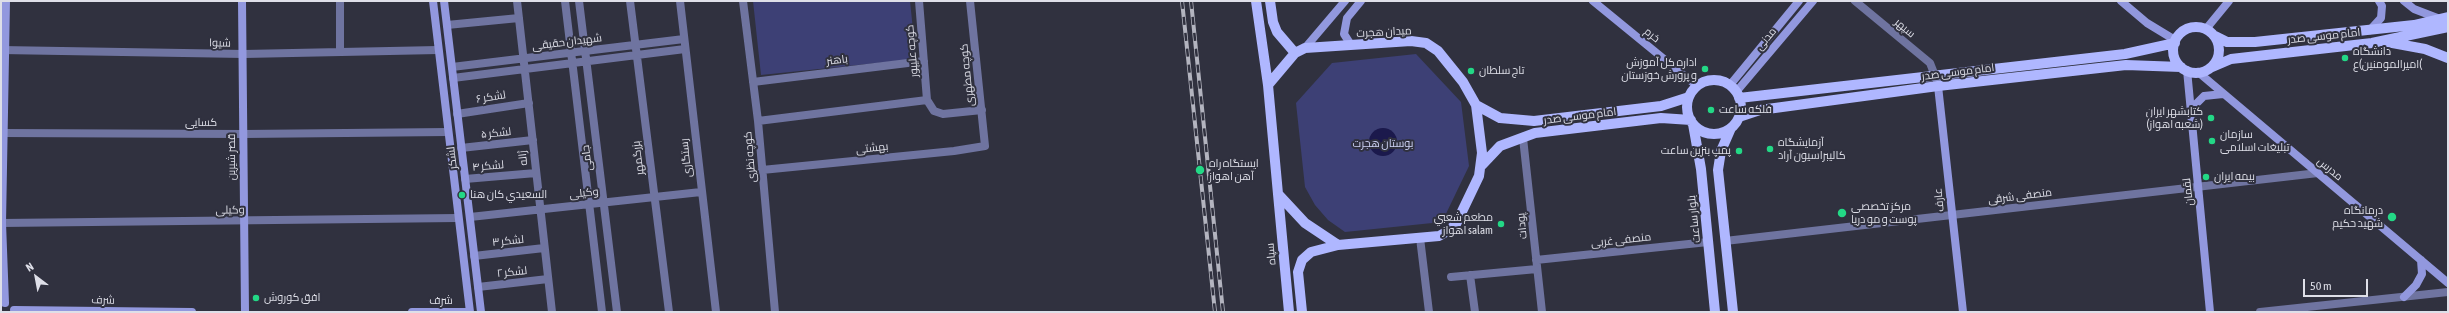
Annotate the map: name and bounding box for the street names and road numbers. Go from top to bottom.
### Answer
street label: سپهر [1892,16,1918,40]
street label: کوچه علیپور [903,24,921,78]
street label: میدان هجرت [1356,24,1412,40]
street label: خرم [1642,25,1662,45]
street label: مدنی [1753,25,1779,53]
street label: امام موسی صدر [2287,26,2361,46]
street label: شهیدان حقیقی [531,31,603,53]
street label: شیوا [209,36,231,50]
street label: کوچه مطهری [957,43,977,107]
street label: باهنر [826,52,848,68]
street label: امام موسی صدر [1921,61,1995,83]
street label: لشکر ۶ [475,88,507,106]
street label: امام موسی صدر [1543,105,1617,127]
street label: کسایی [185,116,217,130]
street label: لشکر ۵ [480,125,512,141]
street label: کوچه نظری [741,131,759,183]
street label: قصر شیرین [225,134,239,180]
street label: رستگاری [677,138,695,178]
street label: بزرگمهر [629,140,647,176]
street label: بهشتی [855,140,889,156]
street label: جامی [579,144,595,172]
street label: لشکر [444,146,460,170]
street label: ژاله [516,150,530,166]
street label: مدرس [2315,155,2345,183]
street label: لشکر ۴ [472,158,504,174]
street label: لقمان [2180,177,2196,207]
street label: وکیلی [569,185,599,201]
street label: منصفی شرقی [1987,186,2053,206]
street label: عارف [1931,187,1947,213]
street label: بلوار ساعت [1685,195,1703,243]
street label: وکیلی [215,203,245,217]
street label: پودات [1514,212,1530,240]
street label: منصفی غربی [1590,230,1652,250]
street label: لشکر ۳ [491,233,525,249]
street label: سپاه [1263,242,1279,266]
street label: لشکر ۲ [496,264,528,280]
street label: شرف [91,293,115,307]
street label: شرف [429,294,453,308]

